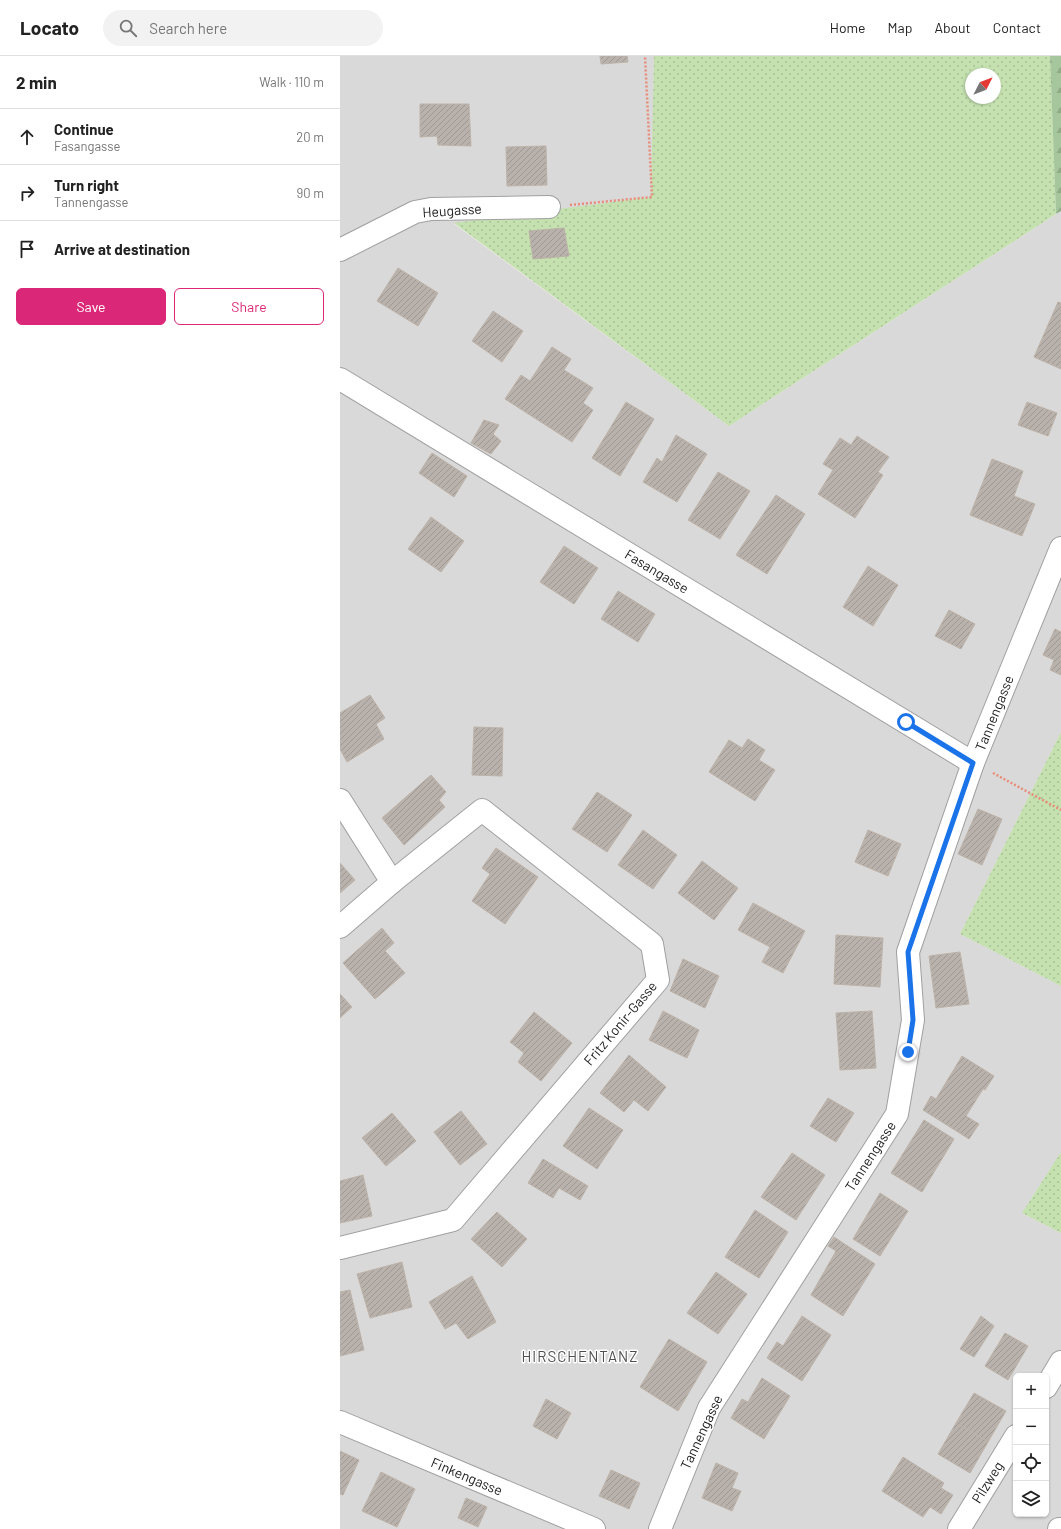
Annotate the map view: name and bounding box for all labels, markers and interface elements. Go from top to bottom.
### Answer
search box [103,10,383,46]
text: Locato [20,16,79,39]
icon: search [117,17,139,39]
text: Search here [149,19,227,37]
text: Home [830,19,866,36]
text: Map [888,19,912,36]
text: About [934,19,971,36]
text: Contact [993,19,1041,36]
north arrow [965,68,1001,104]
text: 2 min [16,72,57,92]
text: Walk · 110 m [259,74,324,90]
text: Continue [54,120,114,138]
icon: ahead [16,126,38,148]
text: 20 m [296,129,324,145]
text: Fasangasse [54,138,120,154]
text: Turn right [54,176,119,194]
icon: right [16,182,38,204]
text: 90 m [297,185,324,201]
text: Tannengasse [54,194,129,210]
street label: Heugasse [422,199,482,221]
icon: arrive [16,238,38,260]
text: Arrive at destination [54,240,190,258]
button: Save [16,288,166,325]
button: Share [174,288,324,325]
street label: Fasangasse [622,545,692,597]
street label: Tannengasse [971,673,1017,753]
route start [897,713,915,731]
street label: Fritz Konir-Gasse [580,977,660,1069]
route end [899,1043,917,1061]
street label: Tannengasse [841,1118,899,1194]
district label: HIRSCHENTANZ [522,1347,638,1365]
map controls [1013,1373,1049,1517]
button: + [1013,1373,1049,1409]
street label: Tannengasse [676,1392,726,1472]
button: − [1013,1409,1049,1445]
button: locate [1013,1445,1049,1481]
street label: Finkengasse [429,1453,505,1499]
street label: Pilzweg [968,1458,1006,1506]
button: layers [1013,1481,1049,1517]

